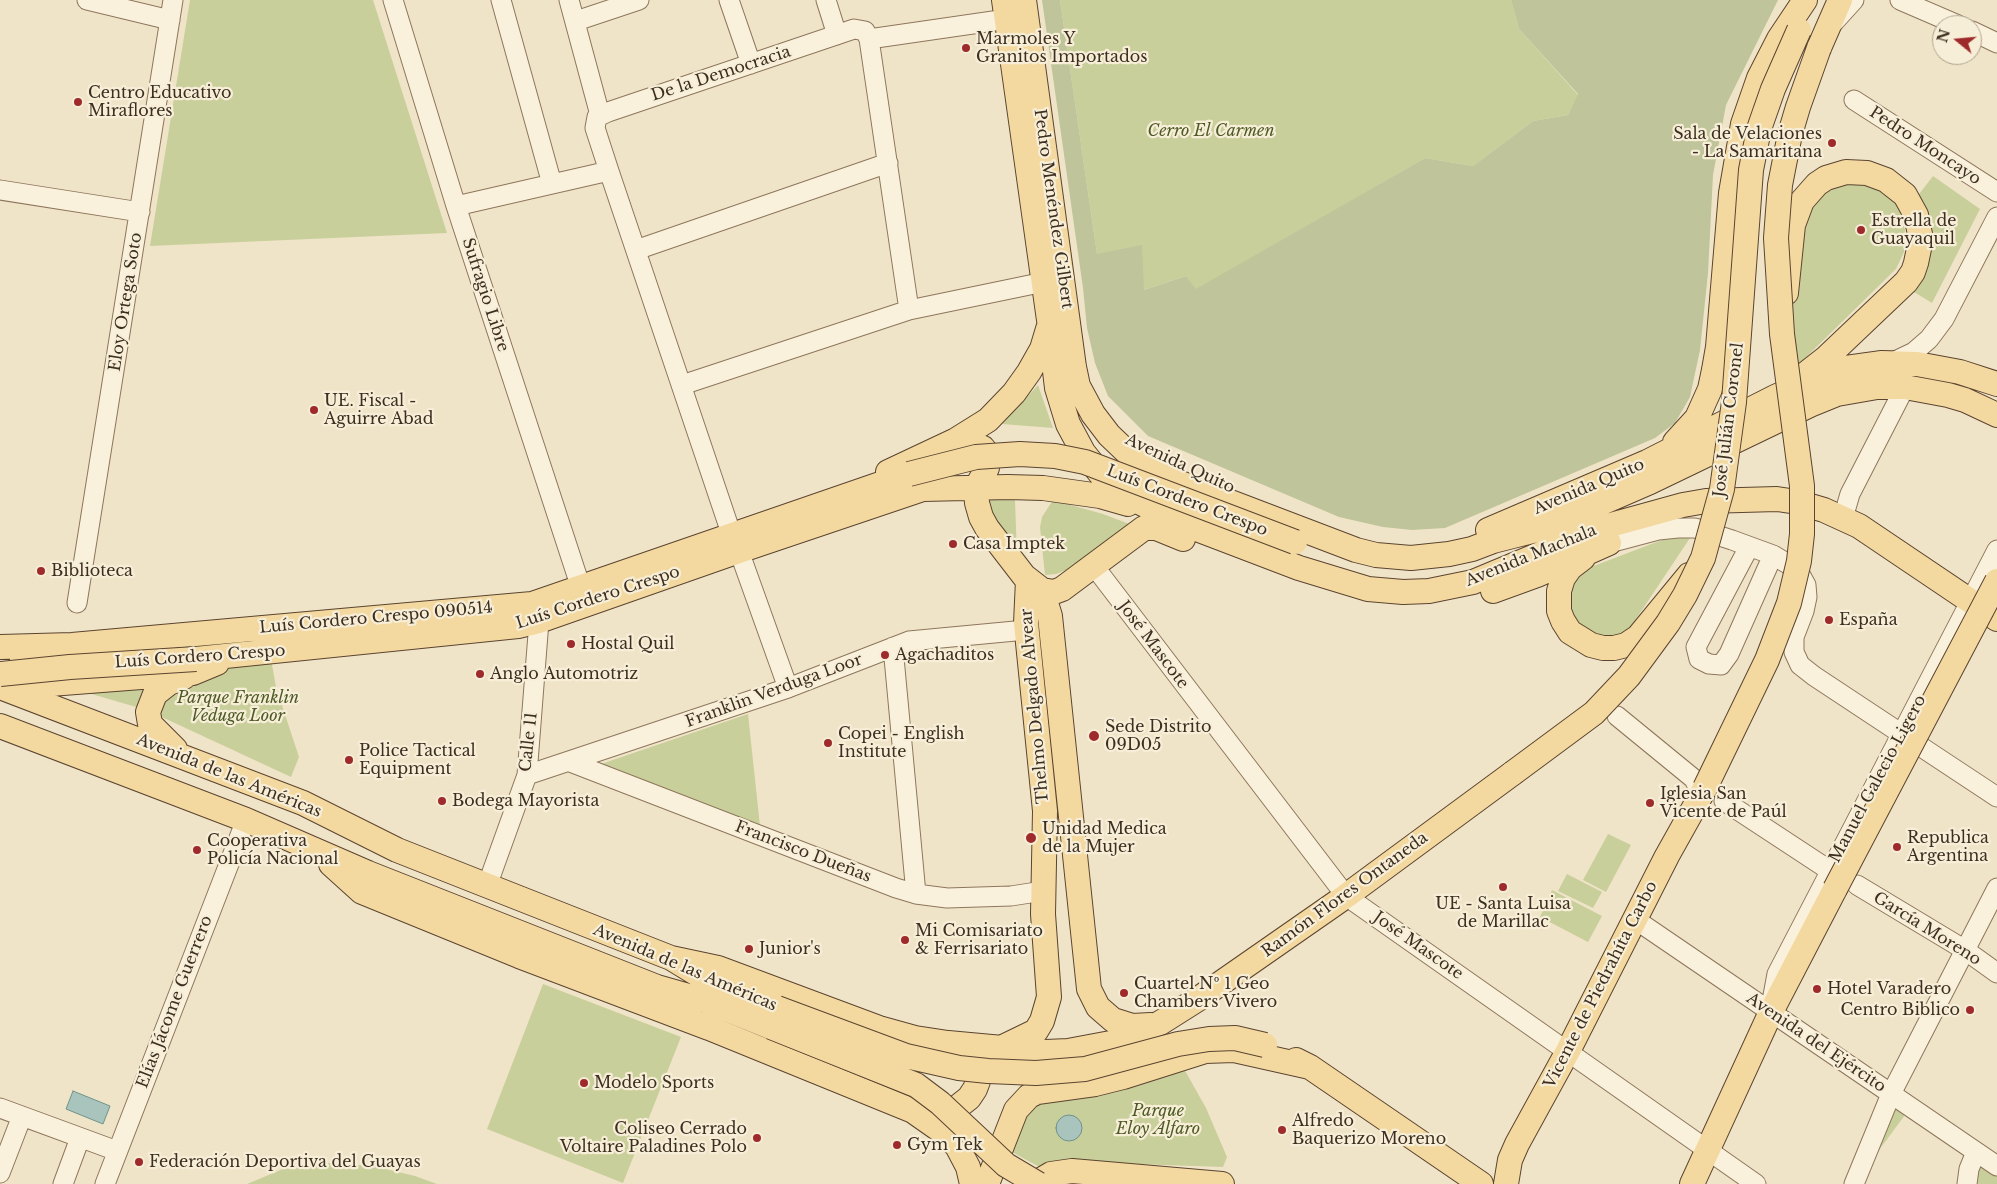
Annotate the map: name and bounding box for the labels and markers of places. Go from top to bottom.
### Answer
place label: Marmoles Y Granitos Importados [976,29,1147,67]
marker: Marmoles Y Granitos Importados [960,42,972,54]
place label: Centro Educativo Miraflores [88,83,231,121]
marker: Centro Educativo Miraflores [72,96,84,108]
place label: Sala de Velaciones - La Samaritana [1673,124,1822,162]
marker: Sala de Velaciones - La Samaritana [1826,137,1838,149]
place label: Estrella de Guayaquil [1871,211,1956,249]
marker: Estrella de Guayaquil [1855,224,1867,236]
place label: UE. Fiscal - Aguirre Abad [324,391,433,429]
marker: UE. Fiscal - Aguirre Abad [308,404,320,416]
place label: Casa Imptek [963,534,1065,554]
marker: Casa Imptek [947,538,959,550]
place label: Biblioteca [51,561,133,581]
marker: Biblioteca [35,565,47,577]
place label: España [1839,610,1897,630]
marker: España [1823,614,1835,626]
place label: Hostal Quil [581,634,674,654]
marker: Hostal Quil [565,638,577,650]
place label: Agachaditos [895,645,994,665]
marker: Agachaditos [879,649,891,661]
place label: Anglo Automotriz [490,664,638,684]
marker: Anglo Automotriz [474,668,486,680]
place label: Sede Distrito 09D05 [1105,717,1212,755]
place label: Copei - English Institute [838,724,965,762]
marker: Sede Distrito 09D05 [1087,729,1101,743]
marker: Copei - English Institute [822,737,834,749]
place label: Police Tactical Equipment [359,741,476,779]
marker: Police Tactical Equipment [343,754,355,766]
place label: Iglesia San Vicente de Paúl [1660,784,1787,822]
place label: Bodega Mayorista [452,791,599,811]
marker: Bodega Mayorista [436,795,448,807]
marker: Iglesia San Vicente de Paúl [1644,797,1656,809]
place label: Unidad Medica de la Mujer [1042,819,1167,857]
place label: Republica Argentina [1907,828,1989,866]
place label: Cooperativa Policía Nacional [207,831,338,869]
marker: Unidad Medica de la Mujer [1024,831,1038,845]
marker: Republica Argentina [1891,841,1903,853]
marker: Cooperativa Policía Nacional [191,844,203,856]
marker: UE - Santa Luisa de Marillac [1497,881,1509,893]
place label: UE - Santa Luisa de Marillac [1435,894,1571,932]
place label: Mi Comisariato & Ferrisariato [915,921,1043,959]
marker: Mi Comisariato & Ferrisariato [899,934,911,946]
place label: Junior's [759,939,821,959]
marker: Junior's [743,943,755,955]
place label: Cuartel Nº 1 Geo Chambers Vivero [1134,974,1277,1012]
place label: Hotel Varadero [1827,979,1951,999]
marker: Hotel Varadero [1811,983,1823,995]
marker: Cuartel Nº 1 Geo Chambers Vivero [1118,987,1130,999]
place label: Centro Biblico [1841,1000,1960,1020]
marker: Centro Biblico [1964,1004,1976,1016]
place label: Modelo Sports [594,1073,714,1093]
marker: Modelo Sports [578,1077,590,1089]
place label: Alfredo Baquerizo Moreno [1292,1111,1446,1149]
place label: Coliseo Cerrado Voltaire Paladines Polo [560,1119,747,1157]
marker: Alfredo Baquerizo Moreno [1276,1124,1288,1136]
marker: Coliseo Cerrado Voltaire Paladines Polo [751,1132,763,1144]
place label: Gym Tek [907,1135,983,1155]
marker: Gym Tek [891,1139,903,1151]
place label: Federación Deportiva del Guayas [149,1152,421,1172]
marker: Federación Deportiva del Guayas [133,1156,145,1168]

